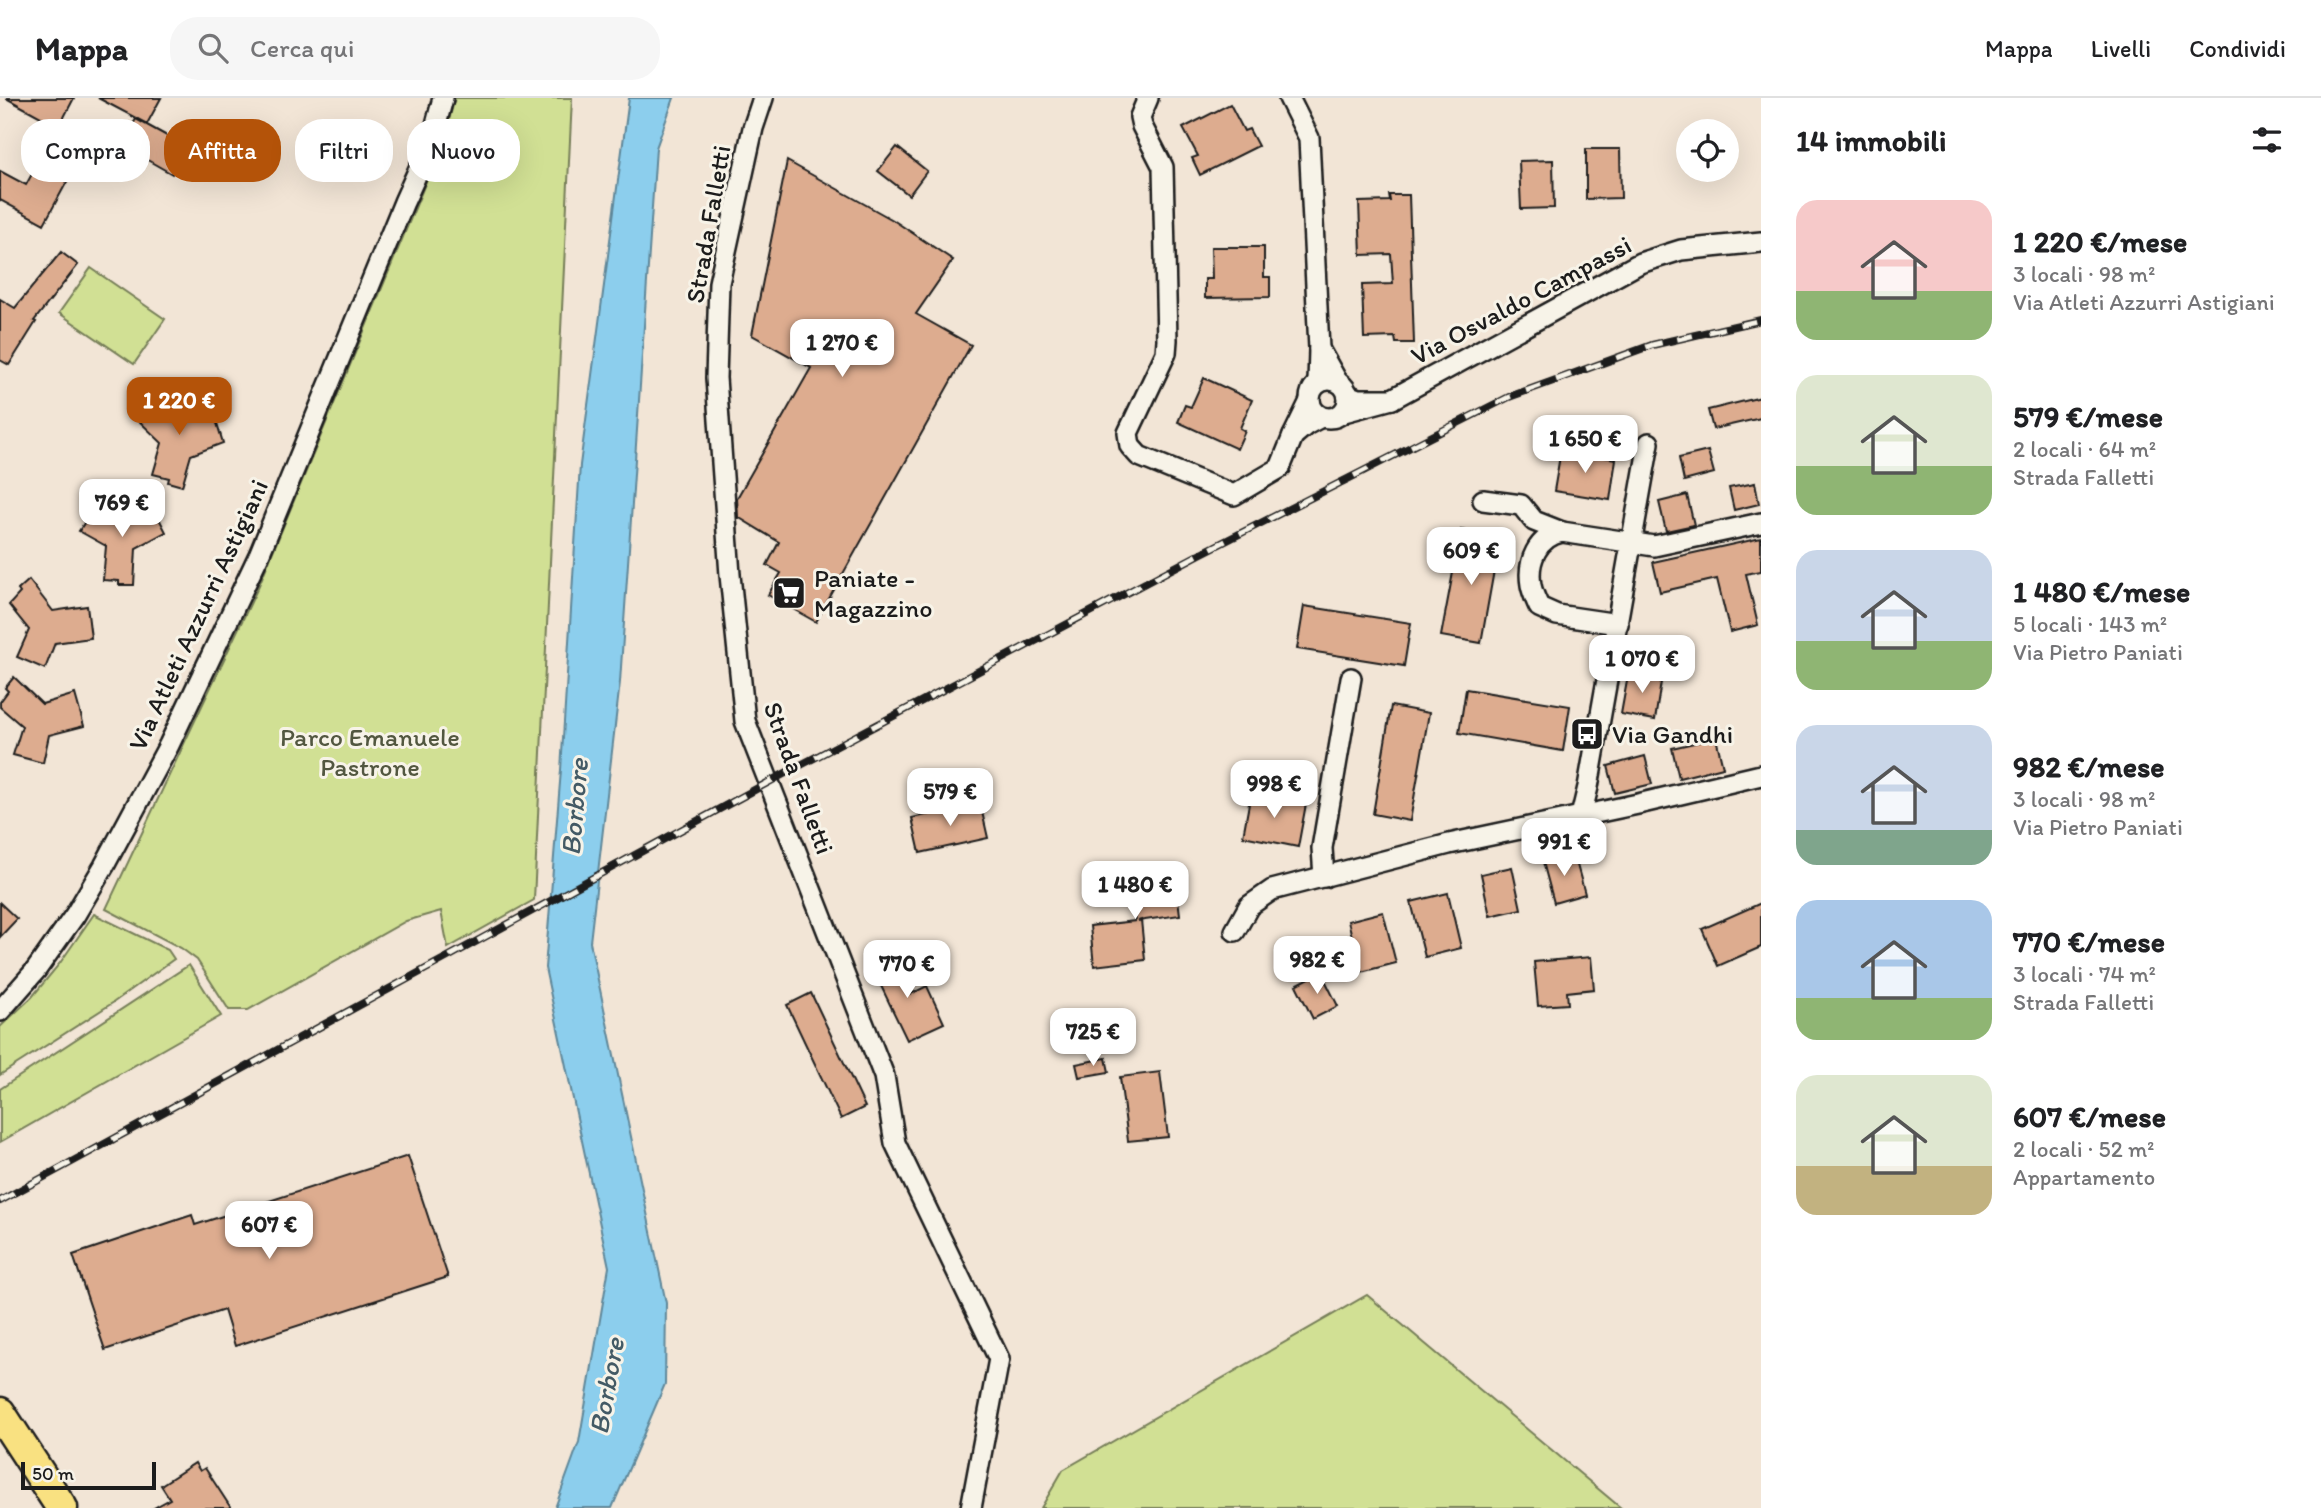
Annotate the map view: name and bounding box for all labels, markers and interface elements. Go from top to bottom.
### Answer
search box [170,17,660,80]
text: Mappa [35,29,128,68]
icon: search [194,29,232,67]
text: Cerca qui [250,32,354,64]
text: Mappa [1985,34,2053,63]
text: Livelli [2091,34,2151,63]
text: Condividi [2189,34,2286,63]
chip: Compra [21,119,150,182]
chip: Affitta [164,119,281,182]
chip: Filtri [295,119,393,182]
chip: Nuovo [407,119,520,182]
map controls [1676,119,1739,182]
button: locate [1676,119,1739,182]
icon: filters [2248,121,2286,159]
text: 14 immobili [1796,122,1946,159]
street label: Strada Falletti [678,143,738,305]
text: 1 220 €/mese [2013,223,2187,260]
street label: Via Osvaldo Campassi [1405,228,1637,372]
icon: home [1852,228,1936,312]
text: 3 locali · 98 m² [2013,260,2155,288]
text: Via Atleti Azzurri Astigiani [2013,288,2275,316]
pin: 1 270 € [777,320,907,379]
text: 1 270 € [806,328,878,356]
pin: 1 220 € [114,378,244,437]
text: 1 220 € [143,386,215,414]
text: 579 €/mese [2013,398,2163,435]
icon: home [1852,403,1936,487]
pin: 1 650 € [1520,416,1650,475]
text: 1 650 € [1549,424,1621,452]
text: 2 locali · 64 m² [2013,435,2156,463]
text: Strada Falletti [2013,463,2154,491]
street label: Via Atleti Azzurri Astigiani [121,474,275,756]
pin: 769 € [73,480,171,539]
text: 769 € [95,488,149,516]
pin: 609 € [1422,528,1520,587]
text: 609 € [1443,536,1499,564]
place label: Paniate - Magazzino [814,562,932,624]
text: 1 480 €/mese [2013,573,2190,610]
supermarket icon: Paniate - Magazzino [770,574,808,612]
icon: home [1852,578,1936,662]
text: 5 locali · 143 m² [2013,610,2167,638]
pin: 1 070 € [1577,636,1707,695]
text: Via Pietro Paniati [2013,638,2183,666]
text: 1 070 € [1605,644,1679,672]
street label: Strada Falletti [757,698,841,858]
bus stop icon: Via Gandhi [1568,715,1606,753]
place label: Via Gandhi [1612,718,1733,750]
park label: Parco Emanuele Pastrone [280,721,460,783]
text: 982 €/mese [2013,748,2165,785]
icon: home [1852,753,1936,837]
water label: Borbore [553,756,595,857]
pin: 998 € [1225,760,1323,820]
pin: 579 € [901,768,999,828]
text: 998 € [1247,769,1301,797]
text: 579 € [923,777,977,805]
text: 3 locali · 98 m² [2013,785,2155,813]
text: Via Pietro Paniati [2013,813,2183,841]
pin: 991 € [1515,818,1613,878]
text: 991 € [1537,827,1591,855]
pin: 1 480 € [1070,862,1200,921]
text: 1 480 € [1098,870,1172,898]
text: 770 €/mese [2013,923,2165,960]
icon: home [1852,928,1936,1012]
pin: 982 € [1268,936,1366,996]
pin: 770 € [858,940,956,1000]
text: 982 € [1289,945,1345,973]
text: 770 € [879,949,935,977]
text: 3 locali · 74 m² [2013,960,2156,988]
text: Strada Falletti [2013,988,2154,1016]
pin: 725 € [1044,1009,1142,1068]
text: 725 € [1066,1017,1120,1045]
text: 607 €/mese [2013,1098,2166,1135]
icon: home [1852,1103,1936,1187]
text: 2 locali · 52 m² [2013,1135,2154,1163]
text: Appartamento [2013,1163,2155,1191]
pin: 607 € [220,1202,318,1261]
text: 607 € [241,1210,297,1238]
water label: Borbore [581,1334,631,1437]
scale bar [21,1459,156,1491]
text: 50 m [32,1462,74,1485]

